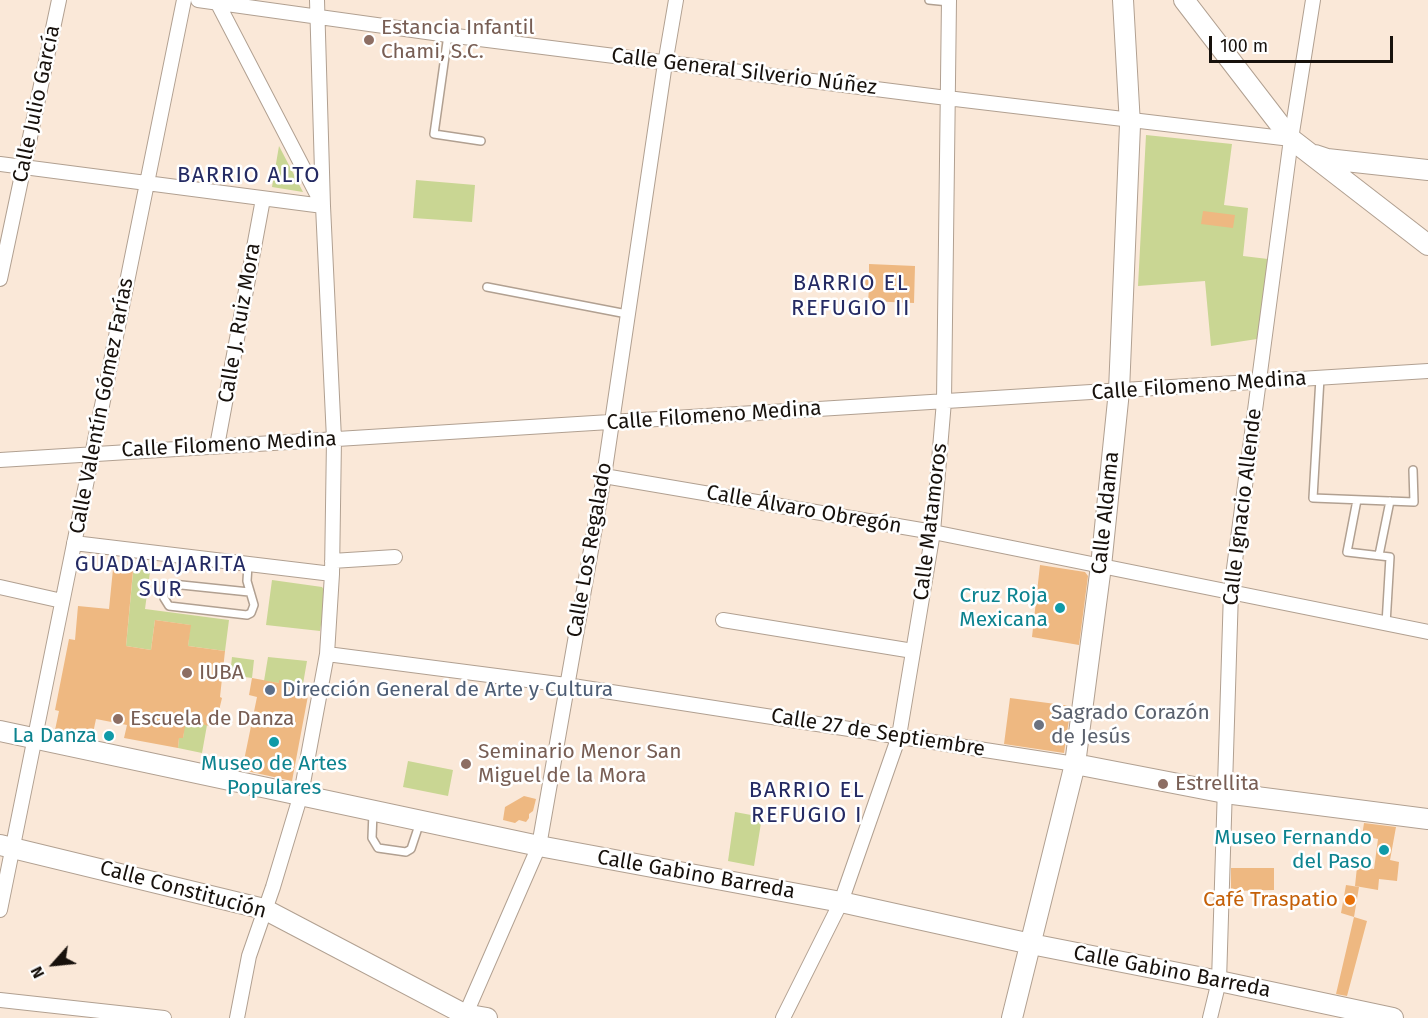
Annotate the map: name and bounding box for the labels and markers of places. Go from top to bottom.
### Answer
place label: Estancia Infantil Chami, S.C. [381,15,535,65]
marker: Estancia Infantil Chami, S.C. [362,33,376,47]
place label: Cruz Roja Mexicana [959,583,1048,633]
marker: Cruz Roja Mexicana [1053,601,1067,615]
place label: IUBA [199,660,244,686]
marker: IUBA [180,666,194,680]
place label: Dirección General de Arte y Cultura [282,677,613,703]
marker: Dirección General de Arte y Cultura [263,683,277,697]
place label: Sagrado Corazón de Jesús [1051,700,1210,750]
place label: Escuela de Danza [130,706,294,732]
marker: Escuela de Danza [111,712,125,726]
marker: Sagrado Corazón de Jesús [1032,718,1046,732]
place label: La Danza [12,723,97,749]
marker: La Danza [102,729,116,743]
marker: Museo de Artes Populares [267,735,281,749]
place label: Seminario Menor San Miguel de la Mora [478,739,682,789]
place label: Museo de Artes Populares [201,751,347,801]
marker: Seminario Menor San Miguel de la Mora [459,757,473,771]
place label: Estrellita [1175,771,1260,797]
marker: Estrellita [1156,777,1170,791]
place label: Museo Fernando del Paso [1214,825,1372,875]
marker: Museo Fernando del Paso [1377,843,1391,857]
place label: Café Traspatio [1203,887,1338,913]
marker: Café Traspatio [1343,893,1357,907]

